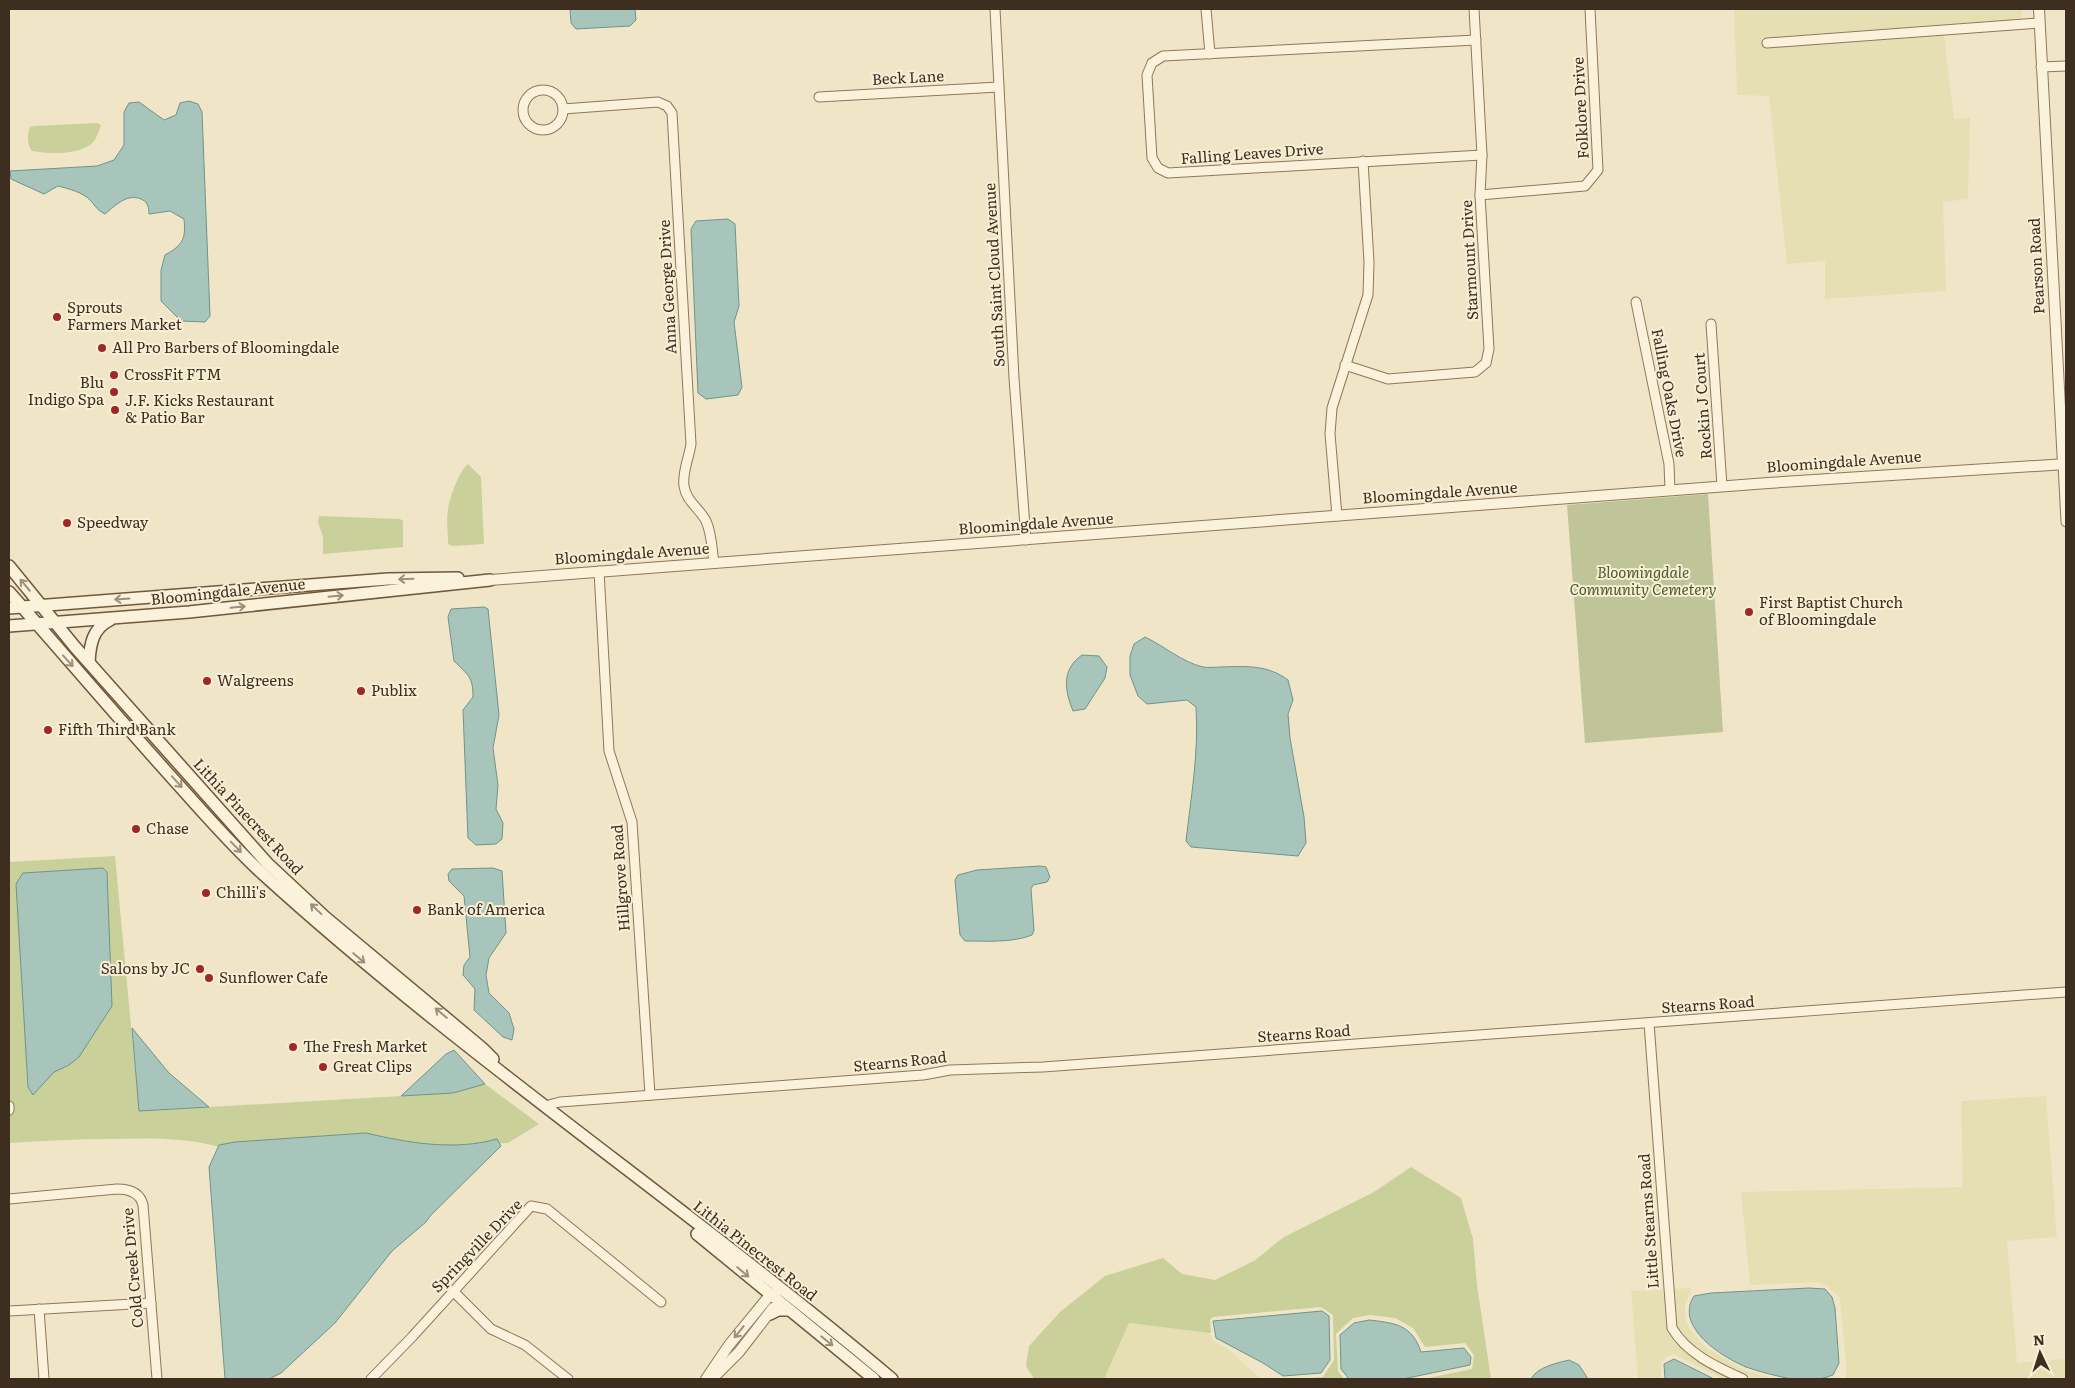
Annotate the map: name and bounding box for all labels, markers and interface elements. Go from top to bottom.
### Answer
street label: Folklore Drive [1565,56,1594,160]
street label: Beck Lane [871,63,945,90]
street label: Falling Leaves Drive [1180,136,1324,169]
street label: South Saint Cloud Avenue [977,182,1010,368]
street label: Starmount Drive [1454,199,1483,321]
street label: Pearson Road [2021,217,2050,315]
street label: Anna George Drive [651,219,682,355]
place label: Sprouts Farmers Market [67,295,182,335]
marker: Sprouts Farmers Market [51,311,63,323]
street label: Falling Oaks Drive [1647,326,1694,459]
place label: All Pro Barbers of Bloomingdale [112,335,340,358]
marker: All Pro Barbers of Bloomingdale [96,342,108,354]
street label: Rockin J Court [1686,352,1717,460]
place label: CrossFit FTM [124,362,221,385]
marker: CrossFit FTM [108,369,120,381]
place label: Blu Indigo Spa [28,370,105,410]
marker: Blu Indigo Spa [108,386,120,398]
place label: J.F. Kicks Restaurant & Patio Bar [125,388,274,428]
marker: J.F. Kicks Restaurant & Patio Bar [109,404,121,416]
street label: Bloomingdale Avenue [1766,444,1922,477]
street label: Bloomingdale Avenue [1362,475,1518,508]
street label: Bloomingdale Avenue [958,506,1114,539]
place label: Speedway [77,510,149,533]
marker: Speedway [61,517,73,529]
street label: Bloomingdale Avenue [554,536,710,569]
park label: Bloomingdale Community Cemetery [1569,560,1717,600]
street label: Bloomingdale Avenue [149,571,307,610]
one-way arrow [398,574,414,584]
one-way arrow [20,579,31,592]
place label: First Baptist Church of Bloomingdale [1759,590,1903,630]
one-way arrow [327,591,343,601]
one-way arrow [114,594,130,604]
one-way arrow [230,602,246,612]
marker: First Baptist Church of Bloomingdale [1743,606,1755,618]
one-way arrow [62,655,74,668]
place label: Walgreens [217,668,294,691]
marker: Walgreens [201,675,213,687]
place label: Publix [371,678,417,701]
marker: Publix [355,685,367,697]
place label: Fifth Third Bank [58,717,177,740]
marker: Fifth Third Bank [42,724,54,736]
street label: Lithia Pinecrest Road [189,753,309,879]
one-way arrow [171,776,182,789]
place label: Chase [146,816,189,839]
marker: Chase [130,823,142,835]
street label: Hillgrove Road [604,824,635,932]
one-way arrow [230,841,242,854]
place label: Chilli's [216,880,266,903]
marker: Chilli's [200,887,212,899]
place label: Bank of America [427,897,546,920]
one-way arrow [310,903,323,915]
marker: Bank of America [411,904,423,916]
one-way arrow [352,952,365,963]
place label: Salons by JC [101,956,190,979]
marker: Salons by JC [194,963,206,975]
place label: Sunflower Cafe [219,965,328,988]
marker: Sunflower Cafe [203,972,215,984]
street label: Stearns Road [1660,989,1755,1018]
one-way arrow [435,1008,448,1019]
street label: Stearns Road [1256,1018,1351,1047]
place label: The Fresh Market [303,1034,427,1057]
marker: The Fresh Market [287,1041,299,1053]
street label: Stearns Road [852,1044,948,1077]
place label: Great Clips [333,1054,412,1077]
marker: Great Clips [317,1061,329,1073]
street label: Little Stearns Road [1631,1153,1664,1289]
street label: Springville Drive [425,1193,527,1297]
street label: Lithia Pinecrest Road [689,1194,823,1306]
street label: Cold Creek Drive [115,1207,148,1329]
one-way arrow [737,1266,750,1278]
one-way arrow [734,1326,745,1339]
north arrow [2015,1328,2065,1378]
text: N [2032,1329,2046,1349]
one-way arrow [820,1335,833,1346]

